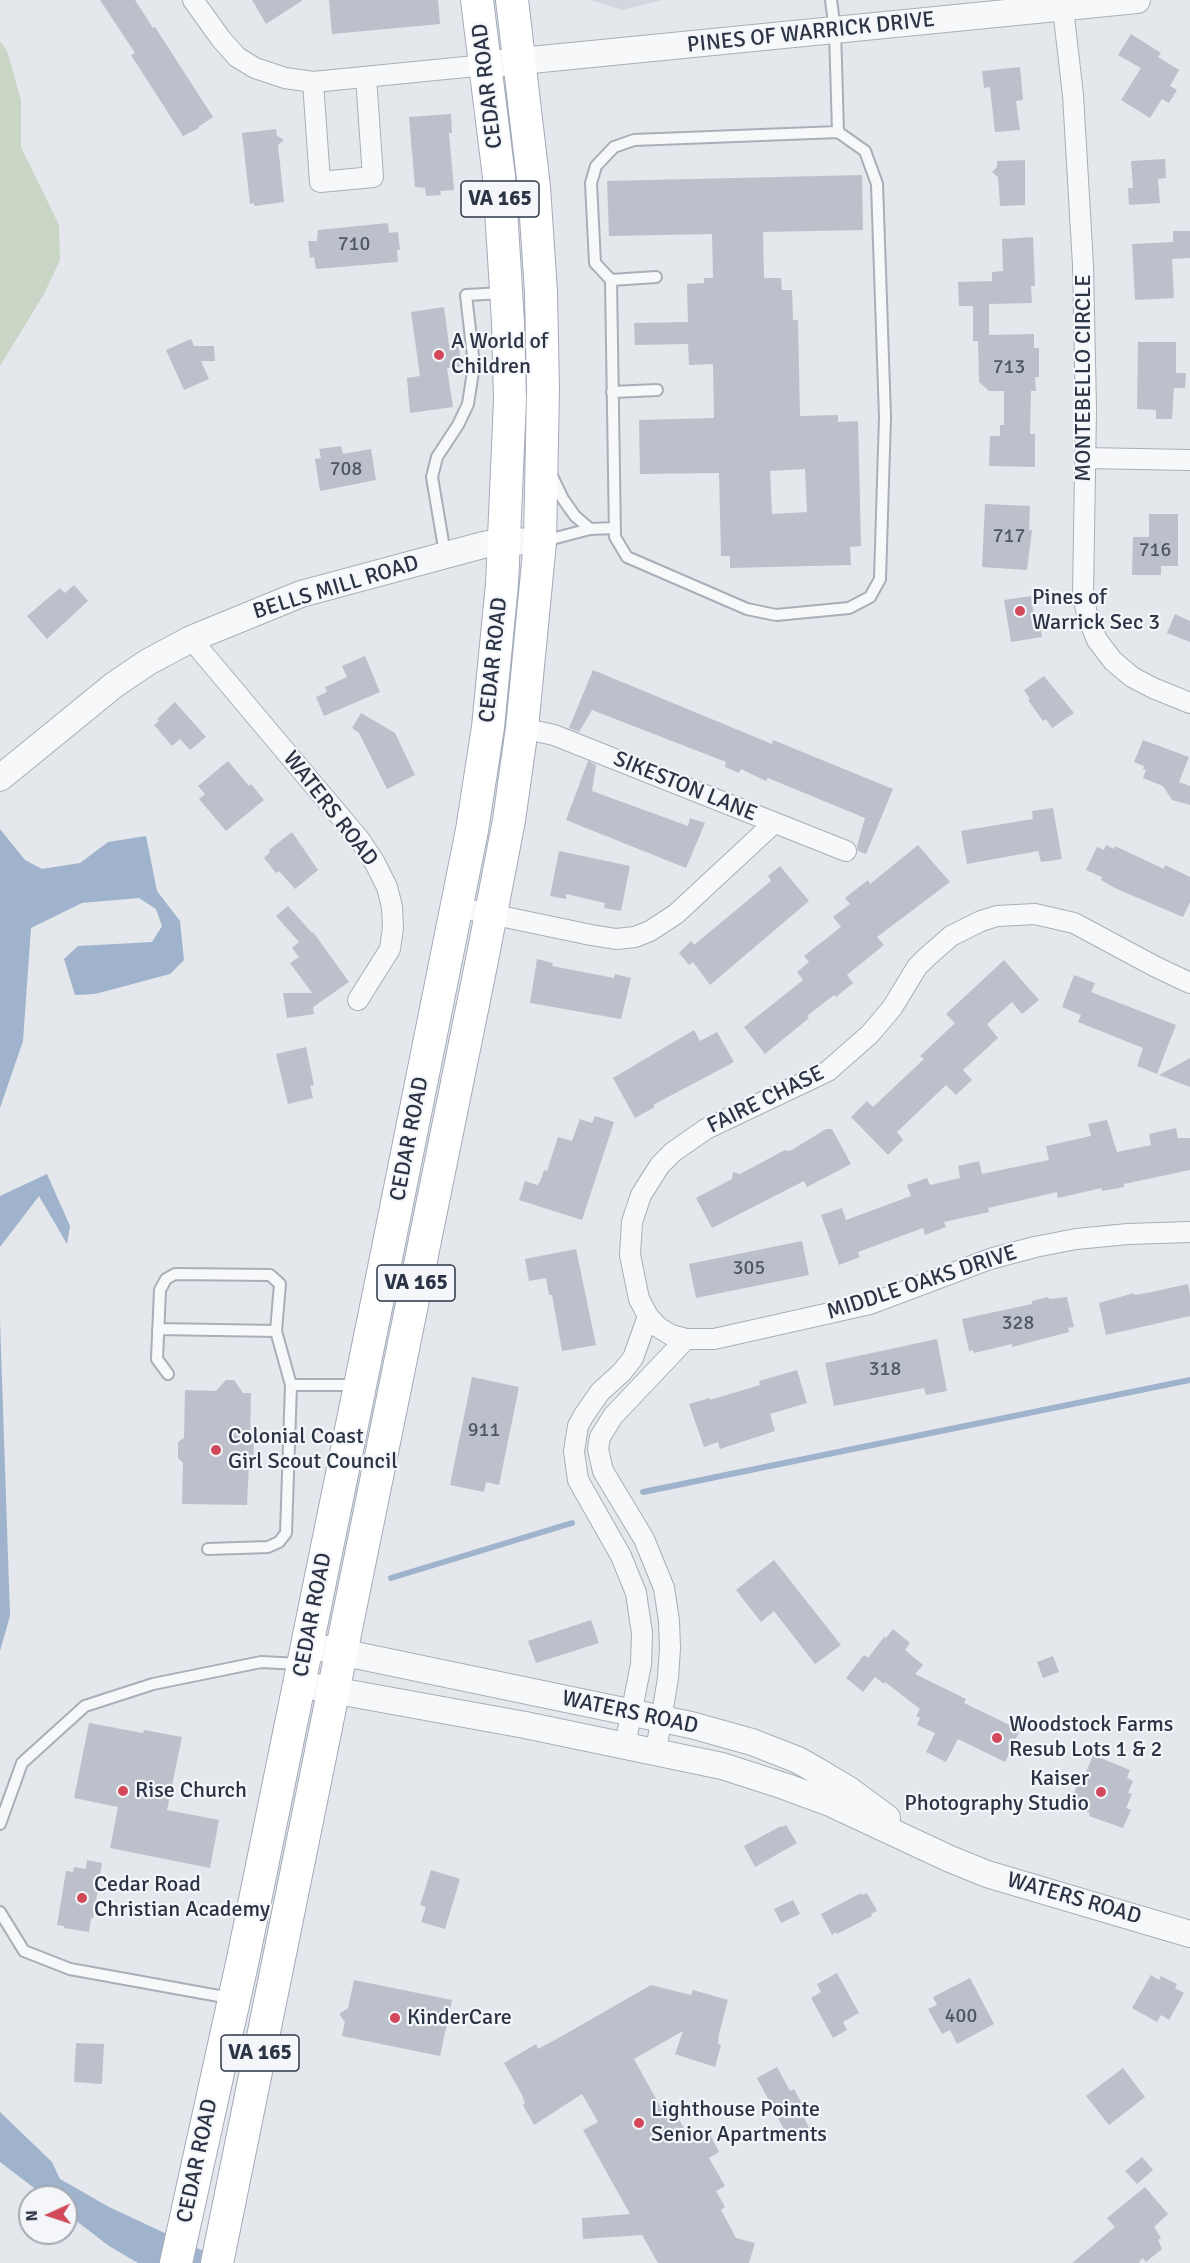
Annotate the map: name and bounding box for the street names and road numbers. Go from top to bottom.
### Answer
street label: PINES OF WARRICK DRIVE [686,7,936,59]
street label: CEDAR ROAD [467,22,509,150]
road number: VA 165 [461,181,539,217]
street label: MONTEBELLO CIRCLE [1071,274,1097,482]
street label: BELLS MILL ROAD [250,550,422,626]
street label: CEDAR ROAD [474,596,514,724]
street label: WATERS ROAD [277,746,383,872]
street label: SIKESTON LANE [609,746,761,828]
street label: FAIRE CHASE [703,1060,829,1140]
street label: CEDAR ROAD [385,1075,435,1203]
street label: MIDDLE OAKS DRIVE [824,1240,1020,1326]
road number: VA 165 [377,1265,455,1301]
street label: CEDAR ROAD [288,1551,338,1679]
street label: WATERS ROAD [559,1686,701,1740]
street label: WATERS ROAD [1004,1867,1144,1931]
road number: VA 165 [221,2035,299,2071]
street label: CEDAR ROAD [172,2097,224,2225]

